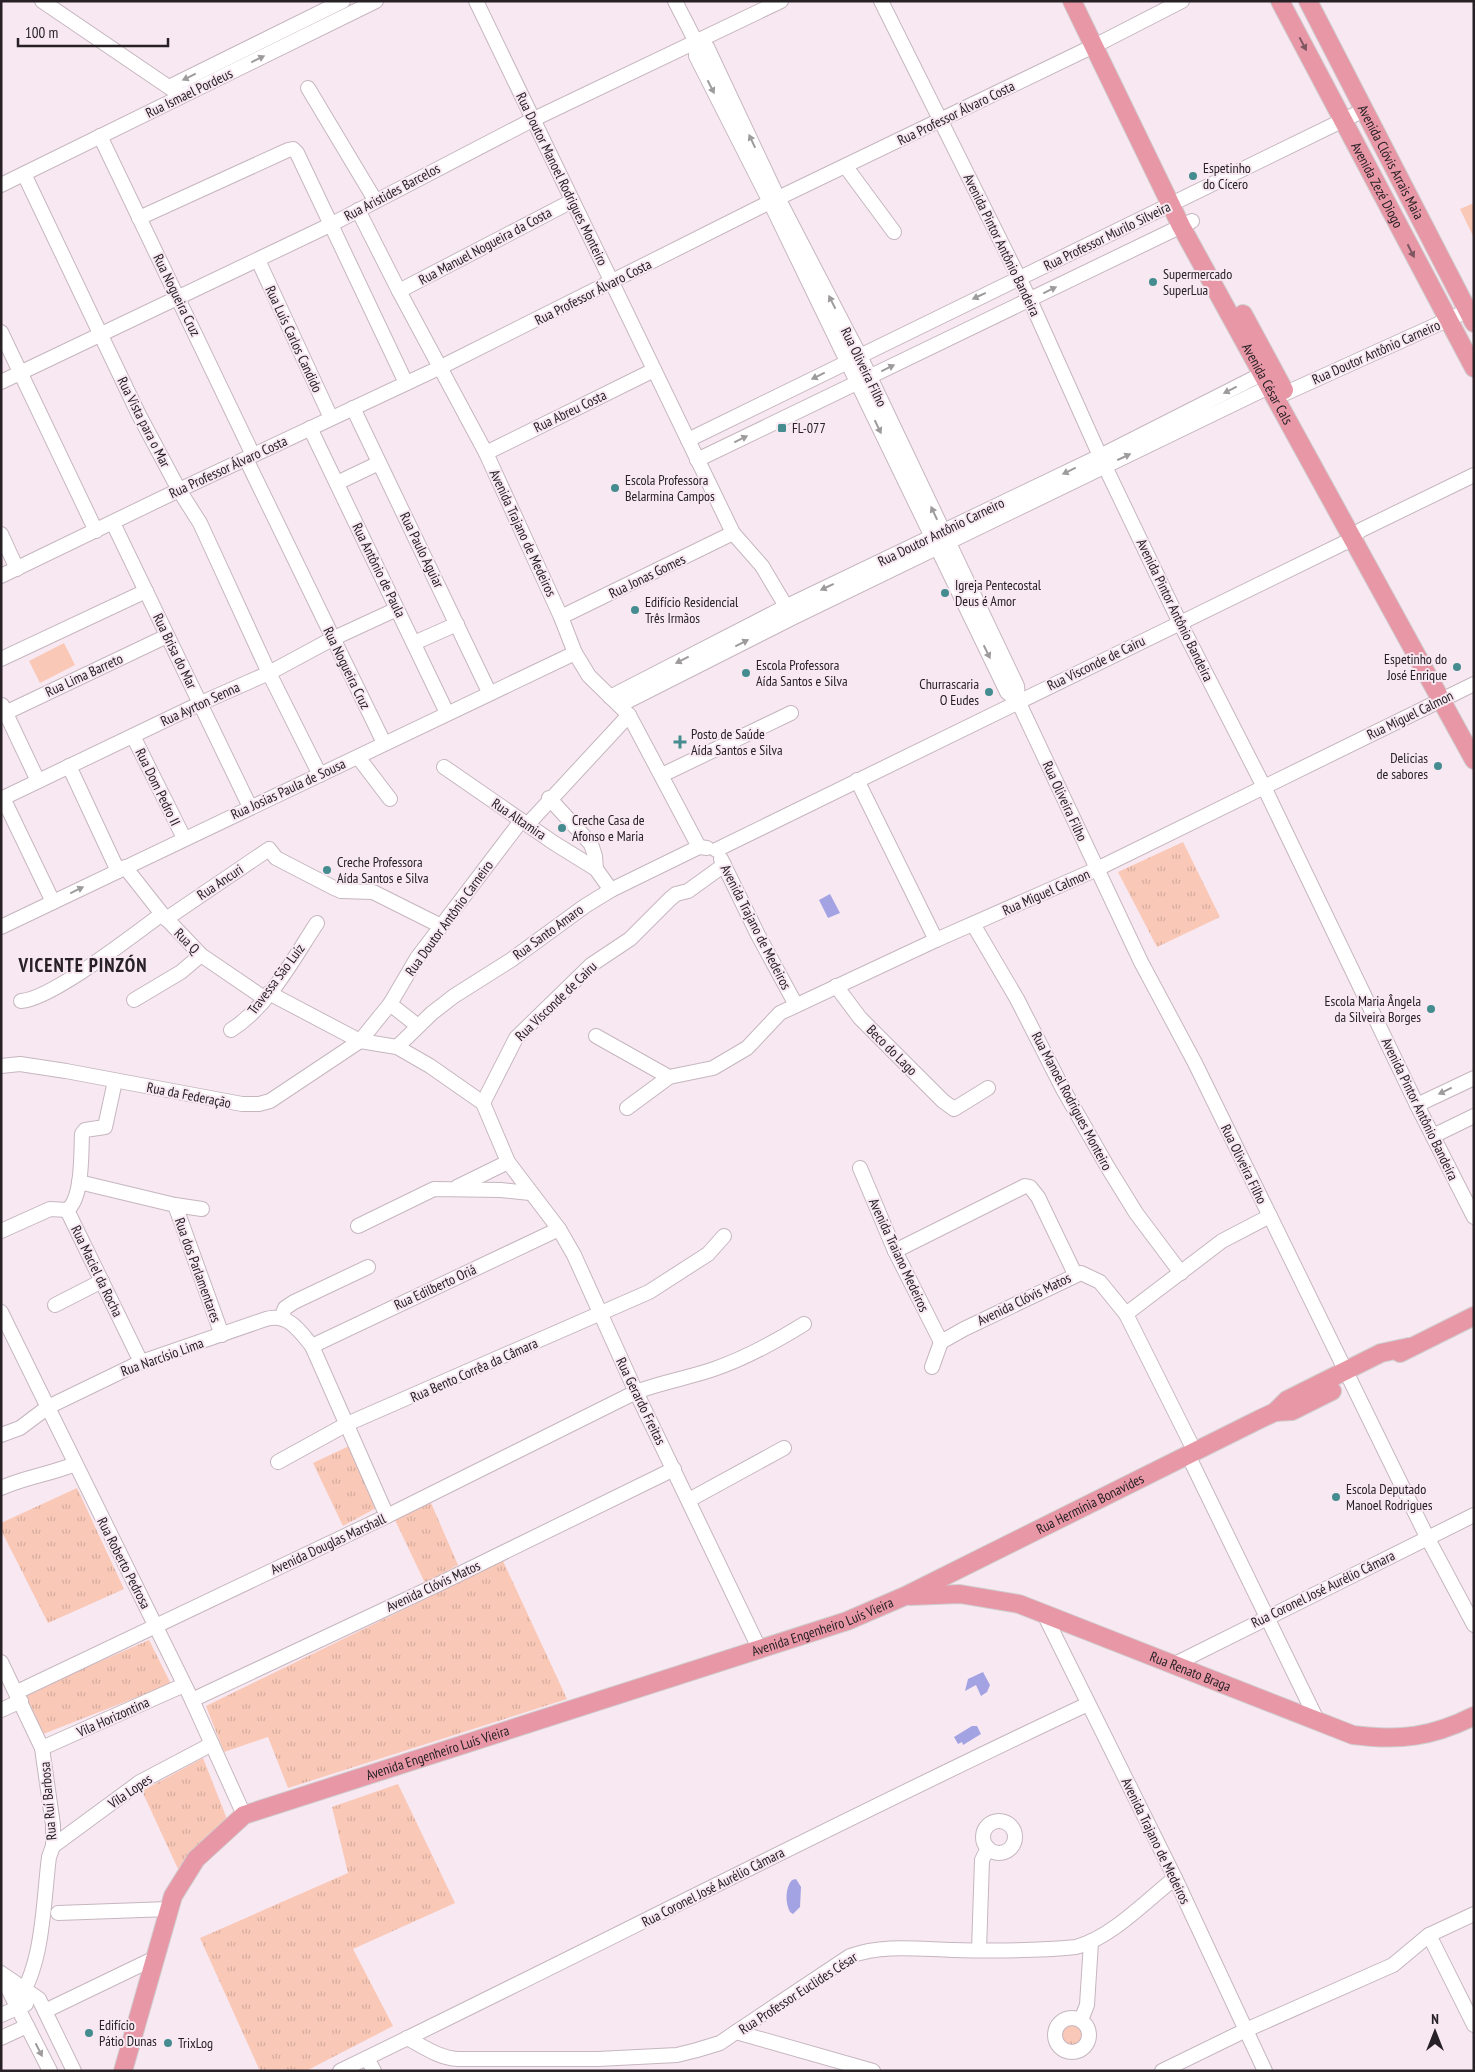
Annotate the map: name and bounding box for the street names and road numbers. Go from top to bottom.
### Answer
street label: Rua Ismael Pordeus [143,64,236,122]
street label: Rua Professor Álvaro Costa [894,77,1018,149]
street label: Rua Doutor Manoel Rodrigues Monteiro [512,89,612,269]
street label: Avenida Clóvis Arrais Maia [1354,102,1428,222]
street label: Avenida Zezé Diogo [1347,139,1407,231]
street label: Rua Aristides Barcelos [341,159,443,225]
street label: Avenida Pintor Antônio Bandeira [960,171,1044,319]
street label: Rua Professor Murilo Silveira [1041,197,1173,275]
street label: Rua Manuel Nogueira da Costa [415,203,555,289]
street label: Rua Nogueira Cruz [149,251,205,339]
street label: Rua Professor Álvaro Costa [532,255,654,329]
street label: Rua Luís Carlos Candido [261,283,327,395]
street label: Rua Doutor Antônio Carneiro [1309,316,1443,388]
street label: Rua Oliveira Filho [837,324,891,410]
street label: Avenida César Cals [1238,340,1297,428]
street label: Rua Vista para o Mar [113,374,175,470]
street label: Rua Abreu Costa [531,386,609,436]
street label: Rua Professor Álvaro Costa [166,432,290,502]
street label: Avenida Trajano de Medeiros [486,467,560,600]
street label: Rua Doutor Antônio Carneiro [875,494,1007,570]
street label: Rua Paulo Aguiar [396,509,448,591]
street label: Rua Antônio de Paula [348,520,410,620]
street label: Avenida Pintor Antônio Bandeira [1133,536,1217,684]
street label: Rua Jonas Gomes [606,550,688,602]
street label: Rua Brisa do Mar [149,610,201,692]
street label: Rua Nogueira Cruz [319,624,375,712]
street label: Rua Visconde de Cairu [1044,632,1148,694]
street label: Rua Lima Barreto [42,649,126,701]
street label: Rua Ayrton Senna [158,678,242,730]
street label: Rua Miguel Calmon [1364,686,1456,744]
street label: Rua Dom Pedro II [132,745,184,829]
street label: Rua Josias Paula de Sousa [228,755,348,823]
street label: Rua Oliveira Filho [1039,758,1091,844]
street label: Rua Altamira [488,794,550,844]
street label: Rua Doutor Antônio Carneiro [401,857,497,979]
street label: Rua Ancuri [194,860,246,904]
street label: Avenida Trajano de Medeiros [717,861,795,993]
street label: Rua Miguel Calmon [999,865,1093,919]
street label: Rua Santo Amaro [509,900,587,964]
street label: Rua Q [170,924,204,958]
street label: Travessa São Luiz [243,940,309,1018]
street label: Rua Visconde de Cairu [511,957,601,1045]
street label: Beco do Lago [863,1021,921,1079]
street label: Rua Manoel Rodrigues Monteiro [1028,1029,1116,1173]
street label: Avenida Pintor Antônio Bandeira [1378,1035,1462,1183]
street label: Rua da Federação [145,1078,233,1112]
street label: Rua Oliveira Filho [1217,1121,1271,1207]
street label: Avenida Traiano Medeiros [865,1195,933,1315]
street label: Rua dos Parlamentares [171,1215,225,1325]
street label: Rua Maciel da Rocha [67,1222,127,1320]
street label: Rua Edilberto Oriá [391,1260,479,1314]
street label: Avenida Clóvis Matos [974,1268,1074,1329]
street label: Rua Narcísio Lima [118,1334,206,1380]
street label: Rua Bento Corrêa da Câmara [408,1334,540,1406]
street label: Rua Gerardo Freitas [612,1354,670,1448]
street label: Rua Hermínia Bonavides [1033,1469,1147,1538]
street label: Avenida Douglas Marshall [268,1509,389,1579]
street label: Rua Roberto Pedrosa [93,1514,155,1612]
street label: Rua Coronel José Aurélio Câmara [1248,1546,1398,1632]
street label: Avenida Clóvis Matos [383,1556,483,1616]
street label: Avenida Engenheiro Luís Vieira [749,1593,896,1660]
street label: Rua Renato Braga [1147,1647,1234,1695]
street label: Vila Horizontina [73,1693,152,1741]
street label: Avenida Engenheiro Luís Vieira [364,1721,511,1784]
street label: Rua Ruí Barbosa [36,1761,60,1841]
street label: Vila Lopes [104,1770,156,1813]
street label: Avenida Trajano de Medeiros [1118,1775,1194,1907]
street label: Rua Coronel José Aurélio Câmara [639,1843,787,1931]
street label: Rua Professor Euclides César [735,1948,861,2038]

